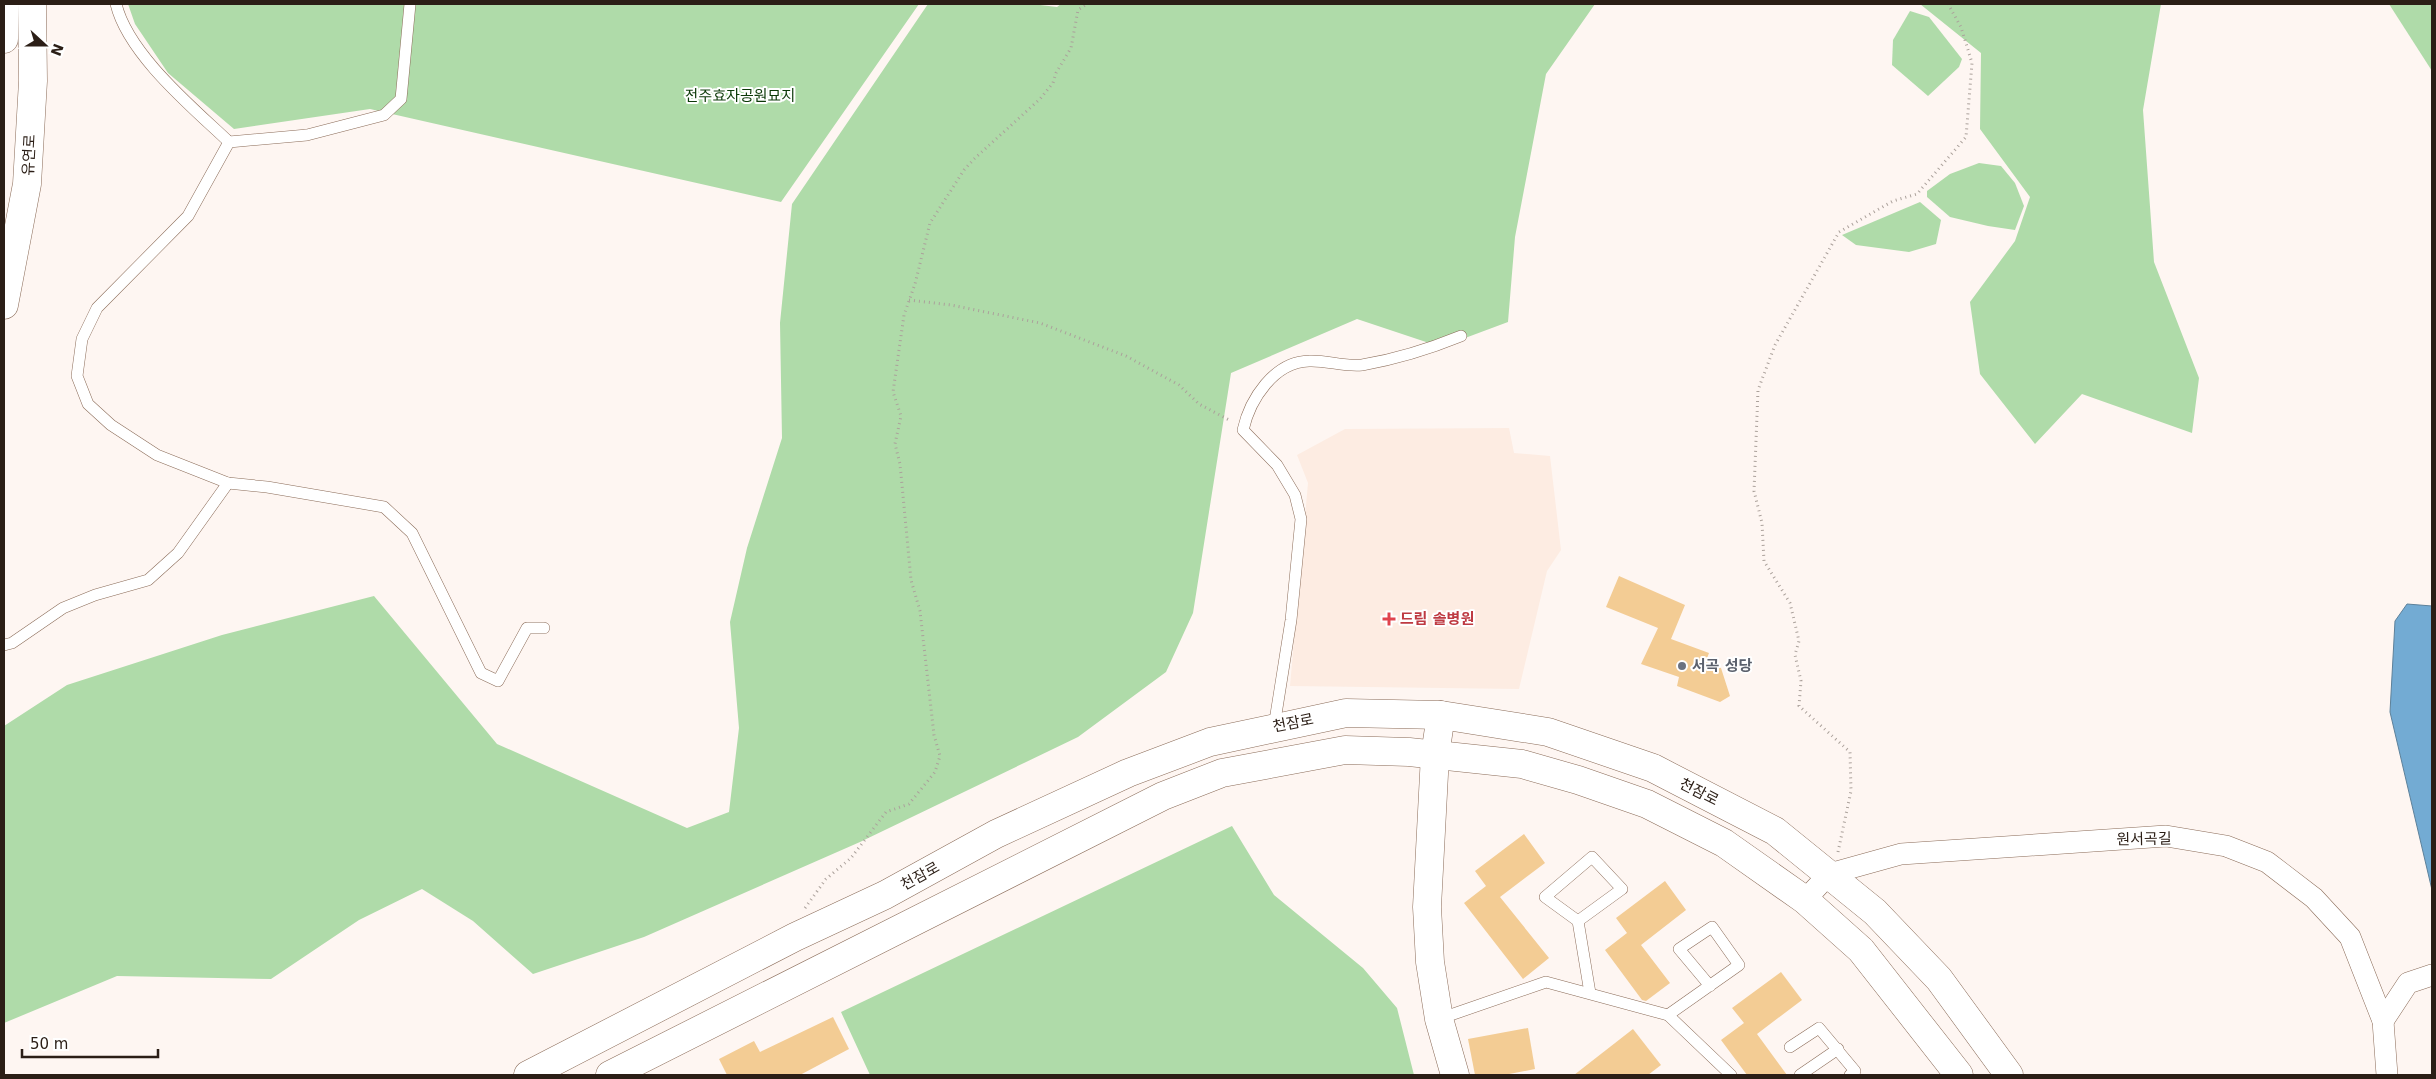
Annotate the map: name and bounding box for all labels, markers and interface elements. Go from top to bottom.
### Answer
north arrow [20,20,70,70]
text: N [48,41,67,58]
park label: 전주효자공원묘지 [685,87,795,105]
street label: 유연로 [19,134,39,176]
place label: 드림 솔병원 [1400,610,1474,628]
marker: 드림 솔병원 [1382,612,1396,626]
place label: 서곡 성당 [1692,657,1753,675]
marker: 서곡 성당 [1676,660,1688,672]
street label: 천잠로 [1271,710,1315,736]
street label: 천잠로 [1676,775,1722,809]
street label: 원서곡길 [2116,830,2172,848]
street label: 천잠로 [898,858,942,894]
scale bar [22,1026,159,1058]
text: 50 m [30,1035,68,1053]

